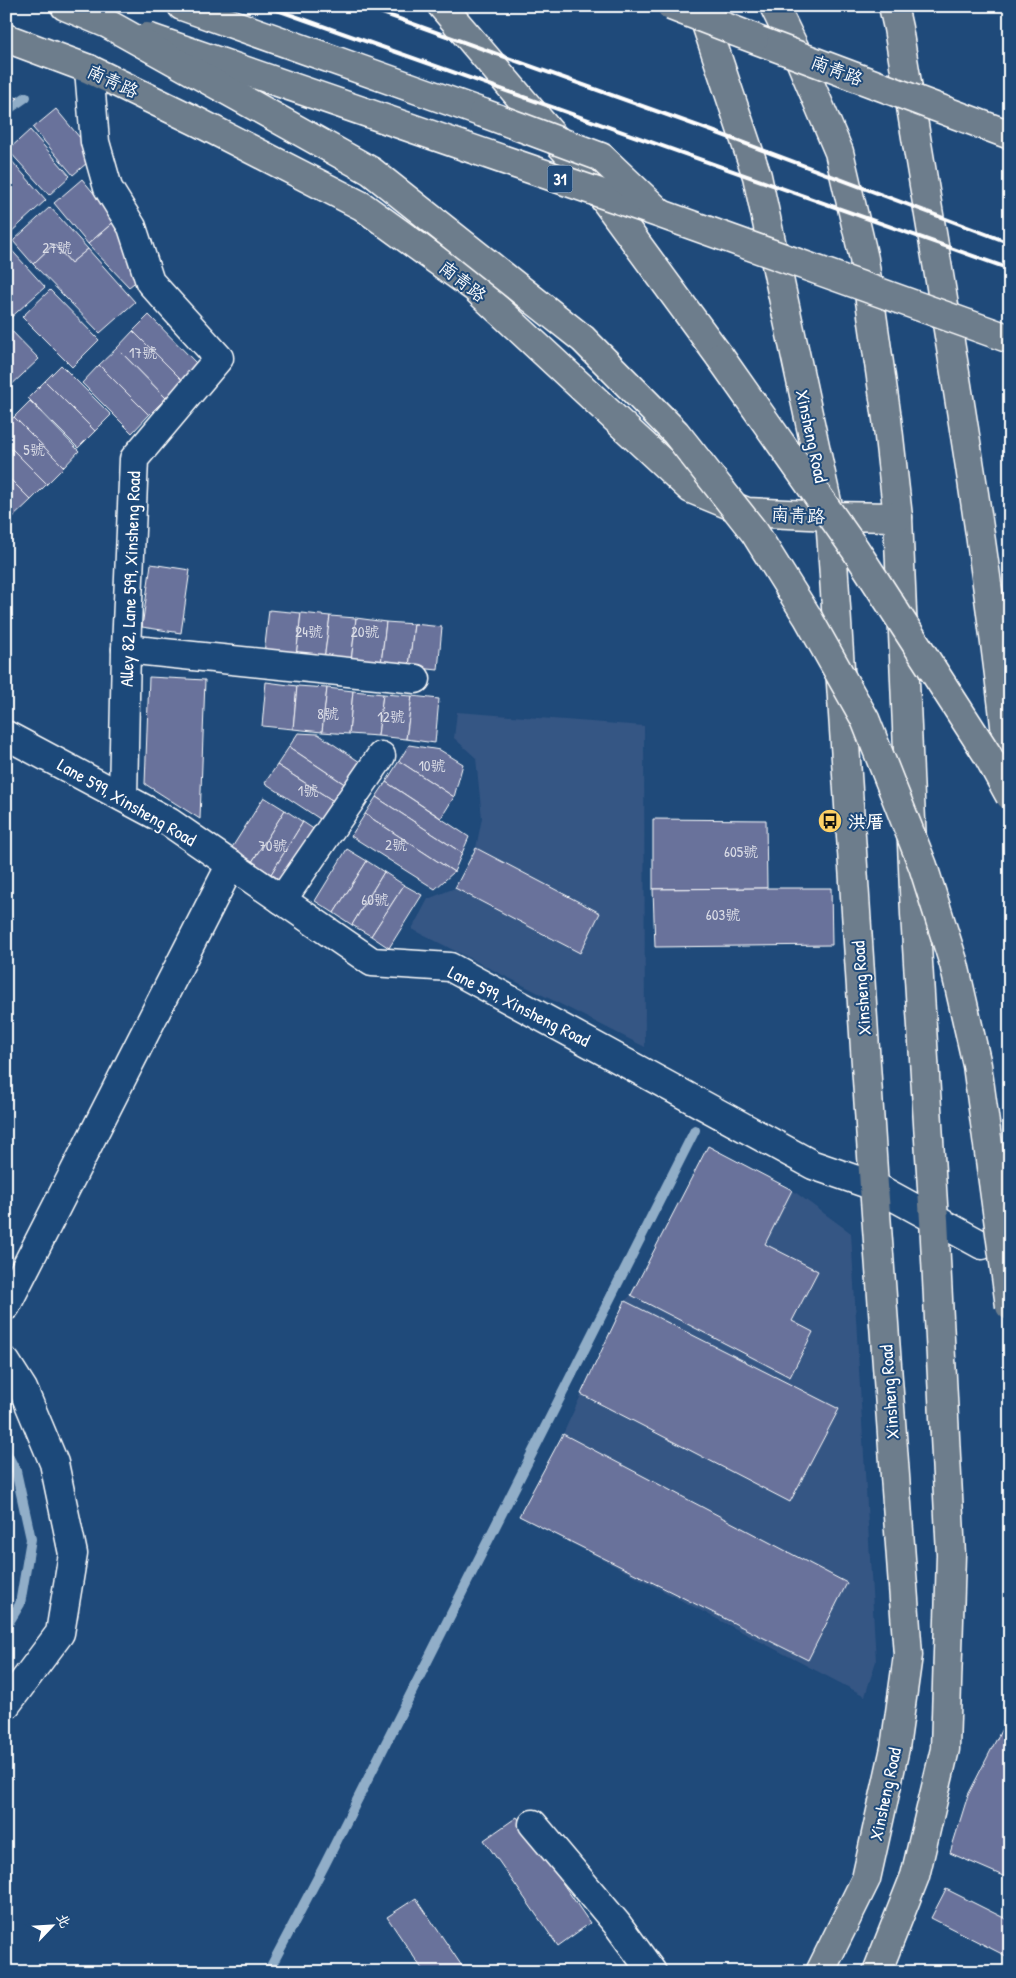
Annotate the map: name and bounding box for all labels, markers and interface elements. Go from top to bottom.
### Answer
street label: 南青路 [807,49,867,91]
street label: 南青路 [83,58,143,104]
road number: 31 [548,165,572,192]
house number: 27號 [42,237,72,258]
street label: 南青路 [434,255,492,307]
house number: 17號 [129,342,157,363]
street label: Xinsheng Road [790,387,834,485]
house number: 5號 [23,439,45,460]
street label: Alley 82, Lane 599, Xinsheng Road [114,471,146,687]
street label: 南青路 [770,501,826,529]
house number: 24號 [295,621,323,642]
house number: 20號 [351,621,379,642]
house number: 8號 [317,703,339,724]
house number: 12號 [377,706,405,727]
street label: Lane 599, Xinsheng Road [53,752,201,852]
house number: 10號 [418,755,446,776]
house number: 1號 [298,780,318,801]
bus stop icon: 洪厝 [817,808,843,834]
place label: 洪厝 [848,809,884,834]
house number: 2號 [385,834,407,855]
house number: 70號 [258,835,288,856]
house number: 605號 [724,841,758,862]
house number: 60號 [361,889,389,910]
house number: 603號 [706,904,740,925]
street label: Xinsheng Road [845,940,877,1036]
street label: Lane 599, Xinsheng Road [444,959,594,1053]
street label: Xinsheng Road [873,1344,905,1440]
street label: Xinsheng Road [863,1745,907,1843]
north arrow [28,1900,78,1950]
text: 北 [53,1910,76,1931]

